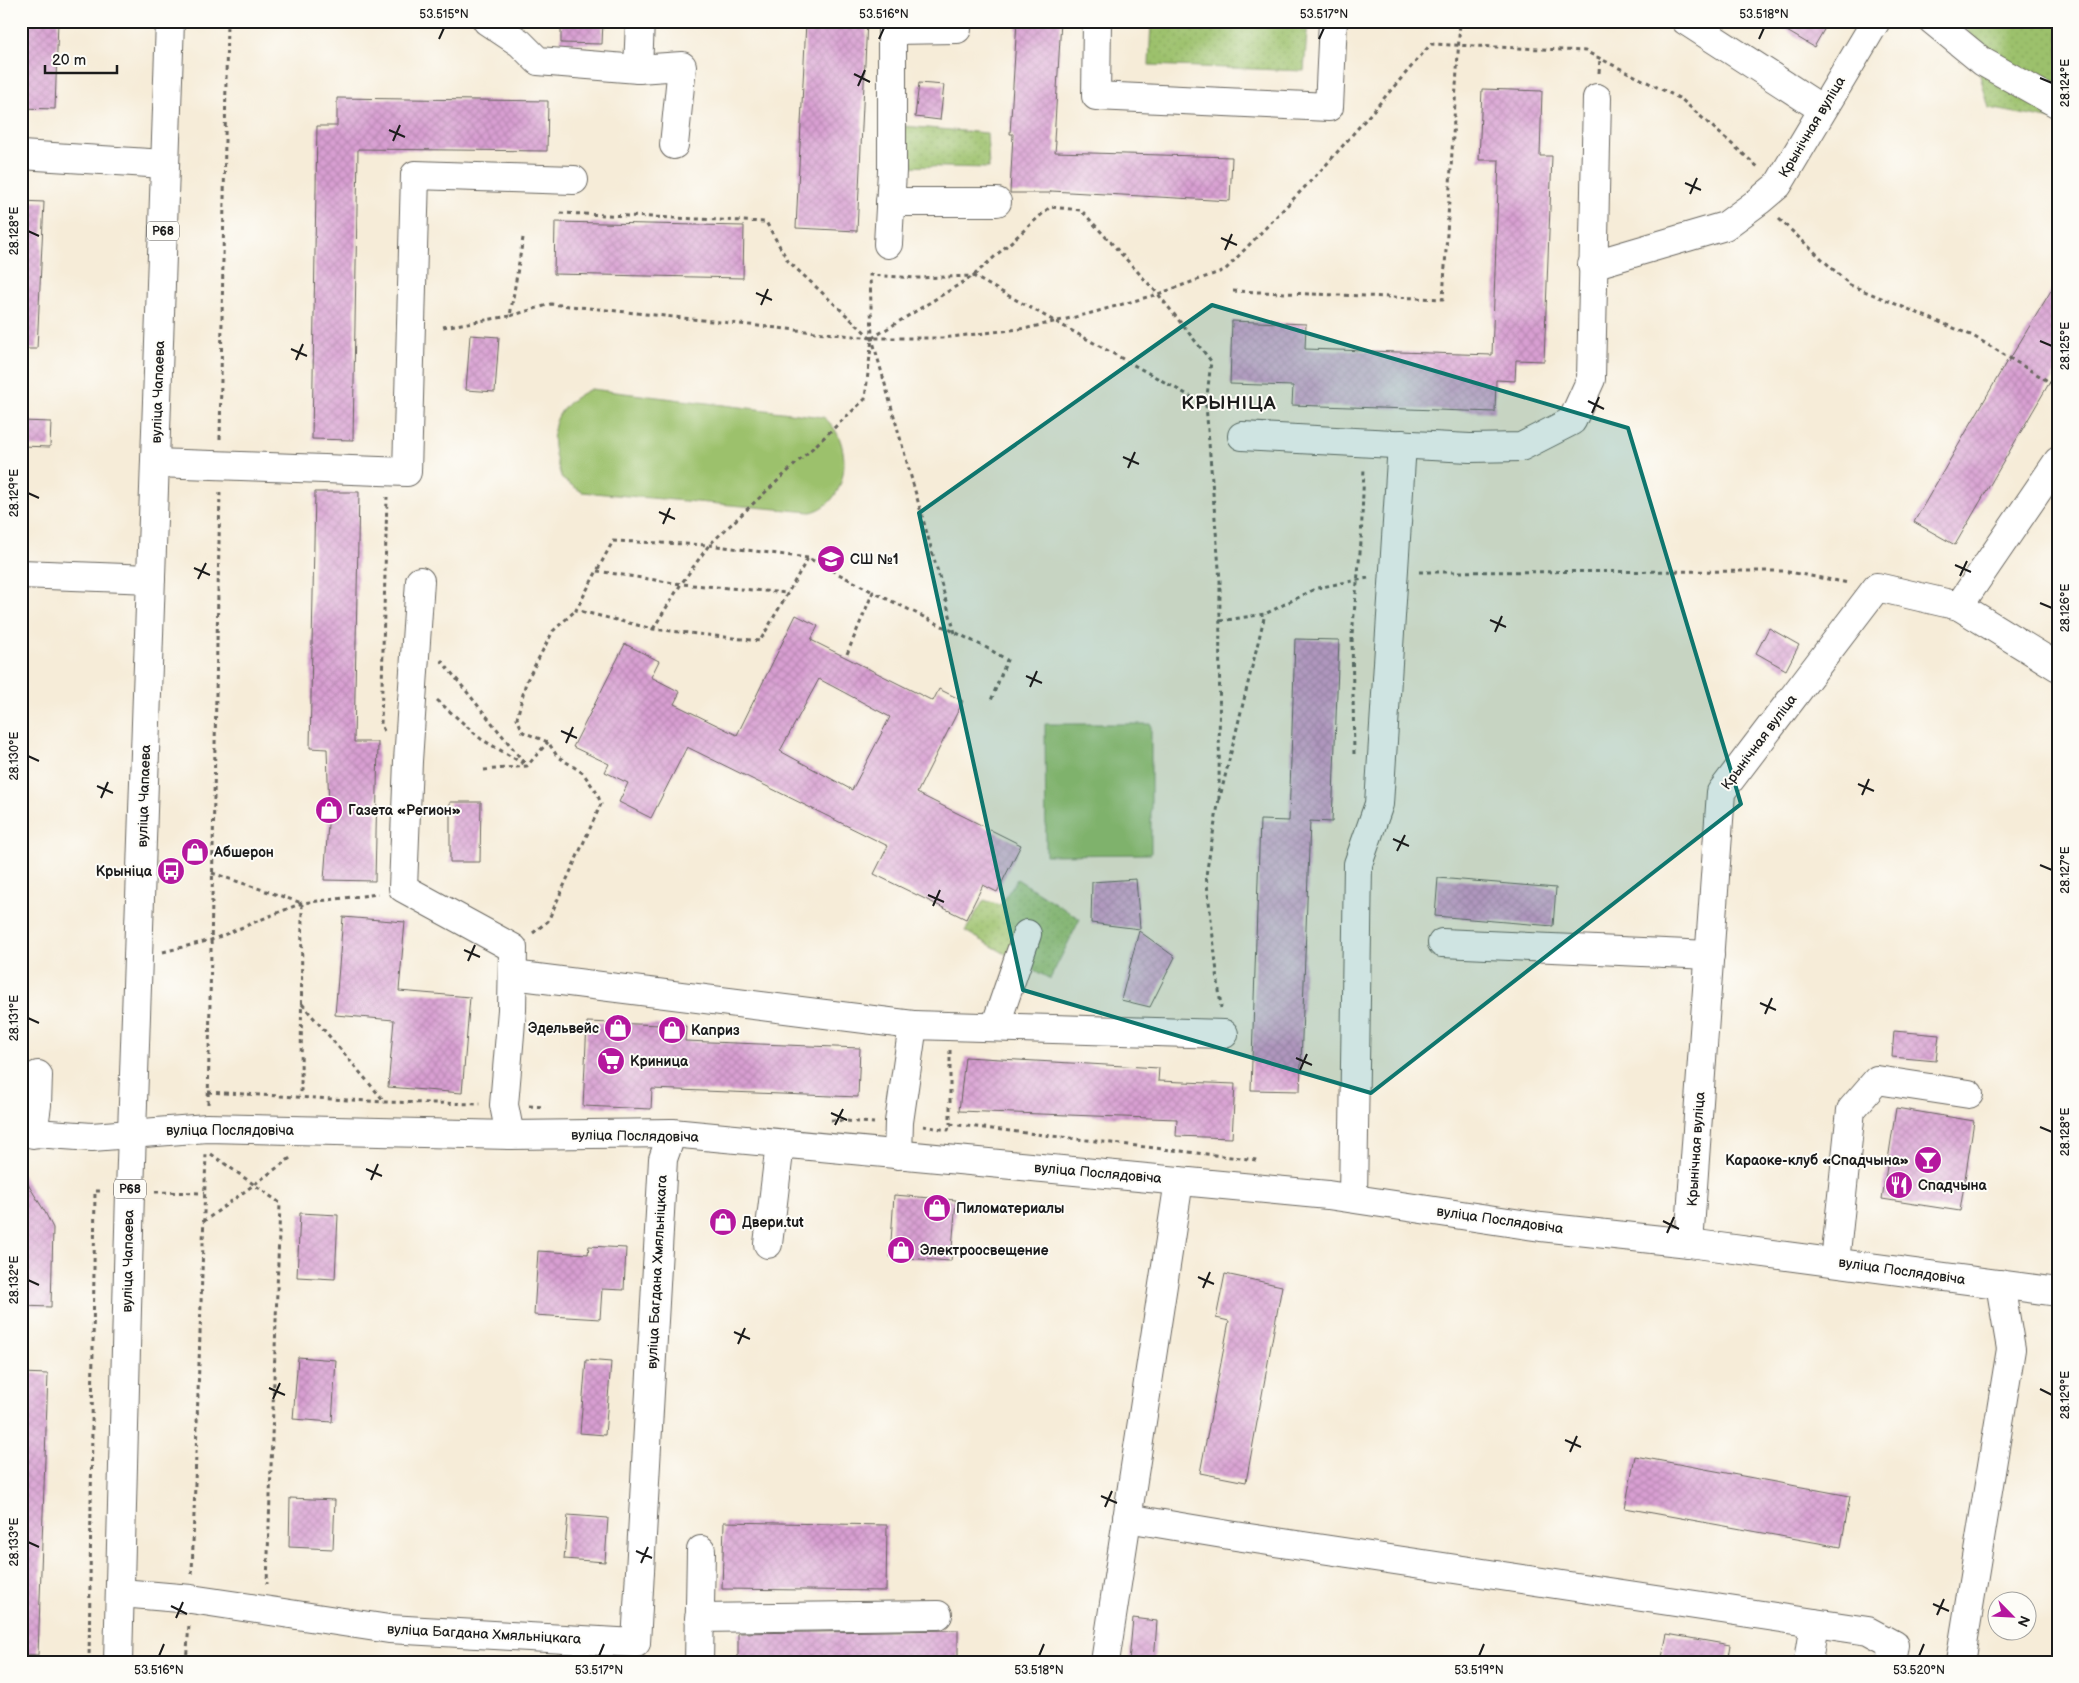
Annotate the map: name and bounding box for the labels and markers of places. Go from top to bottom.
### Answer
school or university icon: СШ №1 [816,544,846,574]
place label: СШ №1 [850,551,899,568]
shop icon: Газета «Регион» [314,795,344,825]
place label: Газета «Регион» [348,802,461,819]
shop icon: Абшерон [180,837,210,867]
place label: Абшерон [213,844,274,861]
bus stop icon: Крыніца [156,856,186,886]
place label: Крыніца [96,863,153,880]
shop icon: Эдельвейс [603,1013,633,1043]
shop icon: Каприз [657,1015,687,1045]
place label: Эдельвейс [528,1020,599,1037]
place label: Каприз [691,1022,740,1039]
supermarket icon: Криница [596,1046,626,1076]
place label: Криница [630,1053,689,1070]
bar icon: Караоке-клуб «Спадчына» [1913,1145,1943,1175]
place label: Караоке-клуб «Спадчына» [1725,1152,1909,1169]
restaurant icon: Спадчына [1884,1170,1914,1200]
place label: Спадчына [1918,1177,1988,1194]
shop icon: Пиломатериалы [922,1193,952,1223]
place label: Пиломатериалы [956,1200,1064,1217]
shop icon: Двери.tut [708,1207,738,1237]
place label: Двери.tut [742,1214,804,1231]
shop icon: Электроосвещение [886,1235,916,1265]
place label: Электроосвещение [920,1242,1049,1259]

